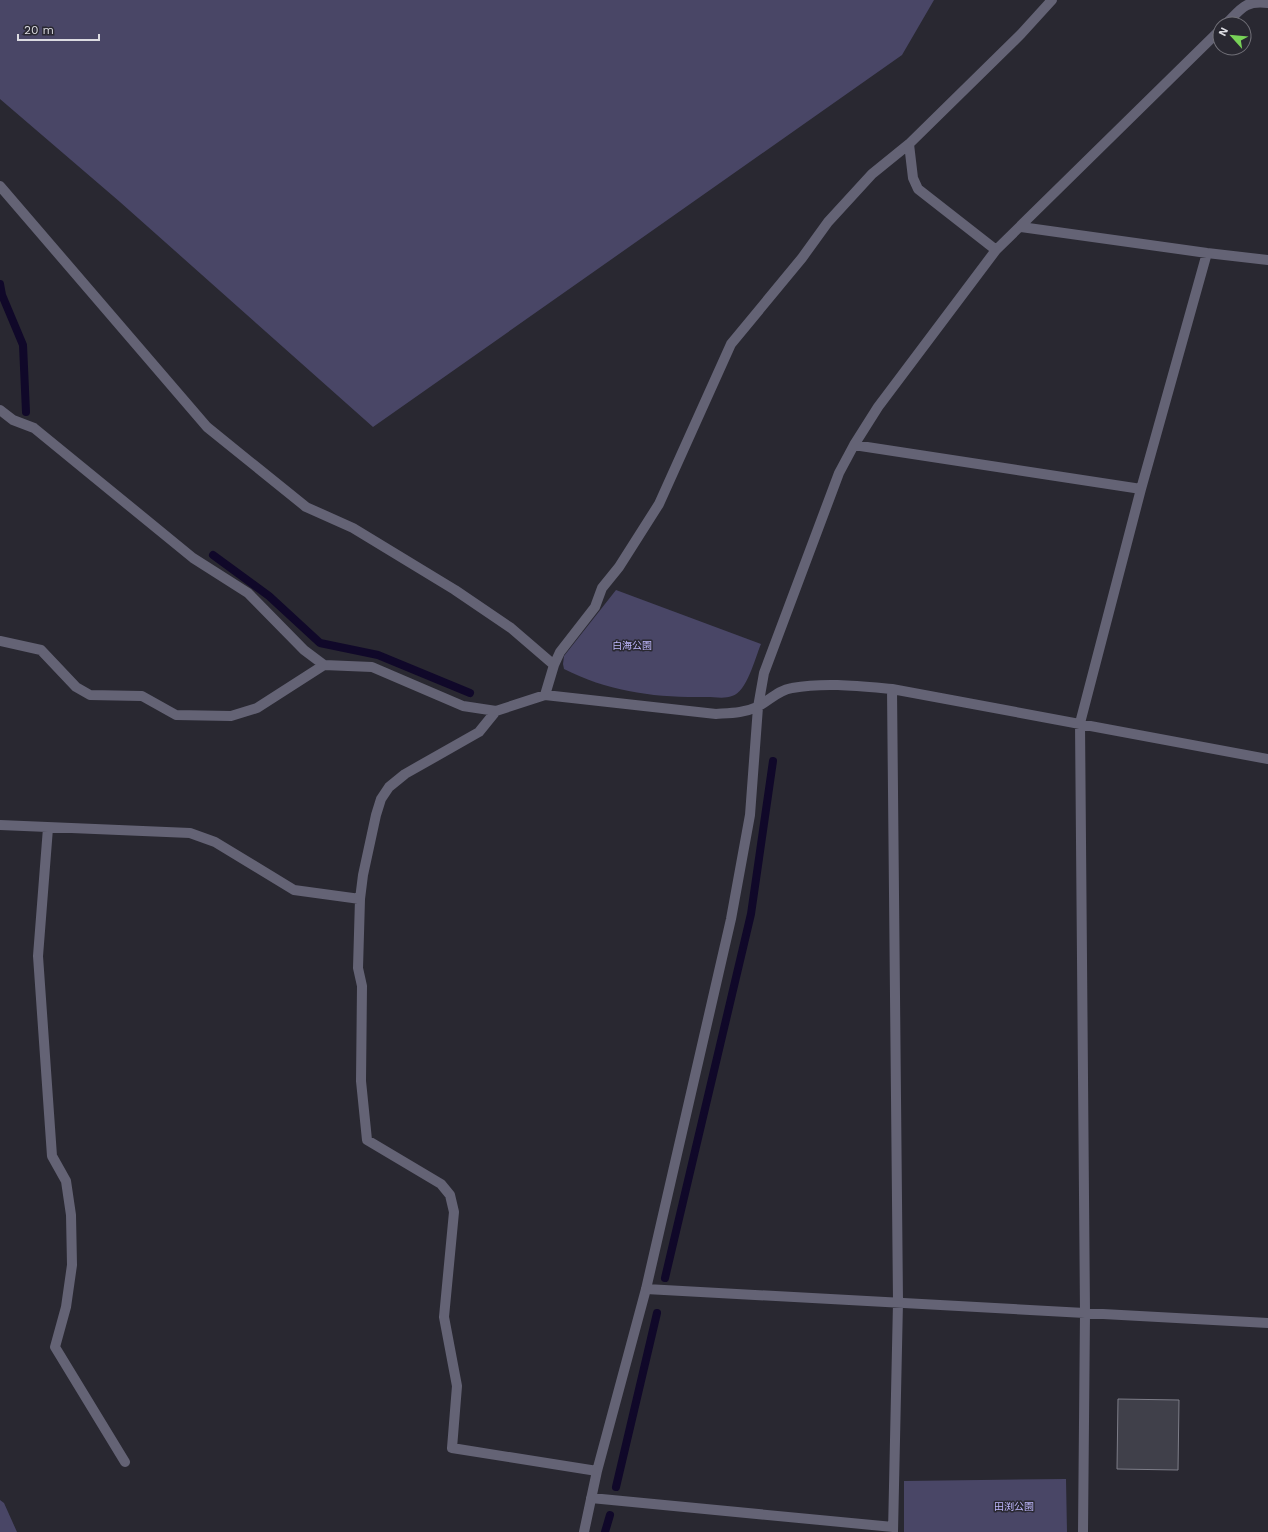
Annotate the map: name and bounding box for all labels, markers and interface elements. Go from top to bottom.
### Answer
scale bar [18,16,99,42]
north arrow [1212,16,1252,56]
text: 20 m [24,23,54,37]
text: N [1216,25,1231,38]
park label: 白海公園 [612,640,652,651]
park label: 田渕公園 [994,1501,1034,1512]

